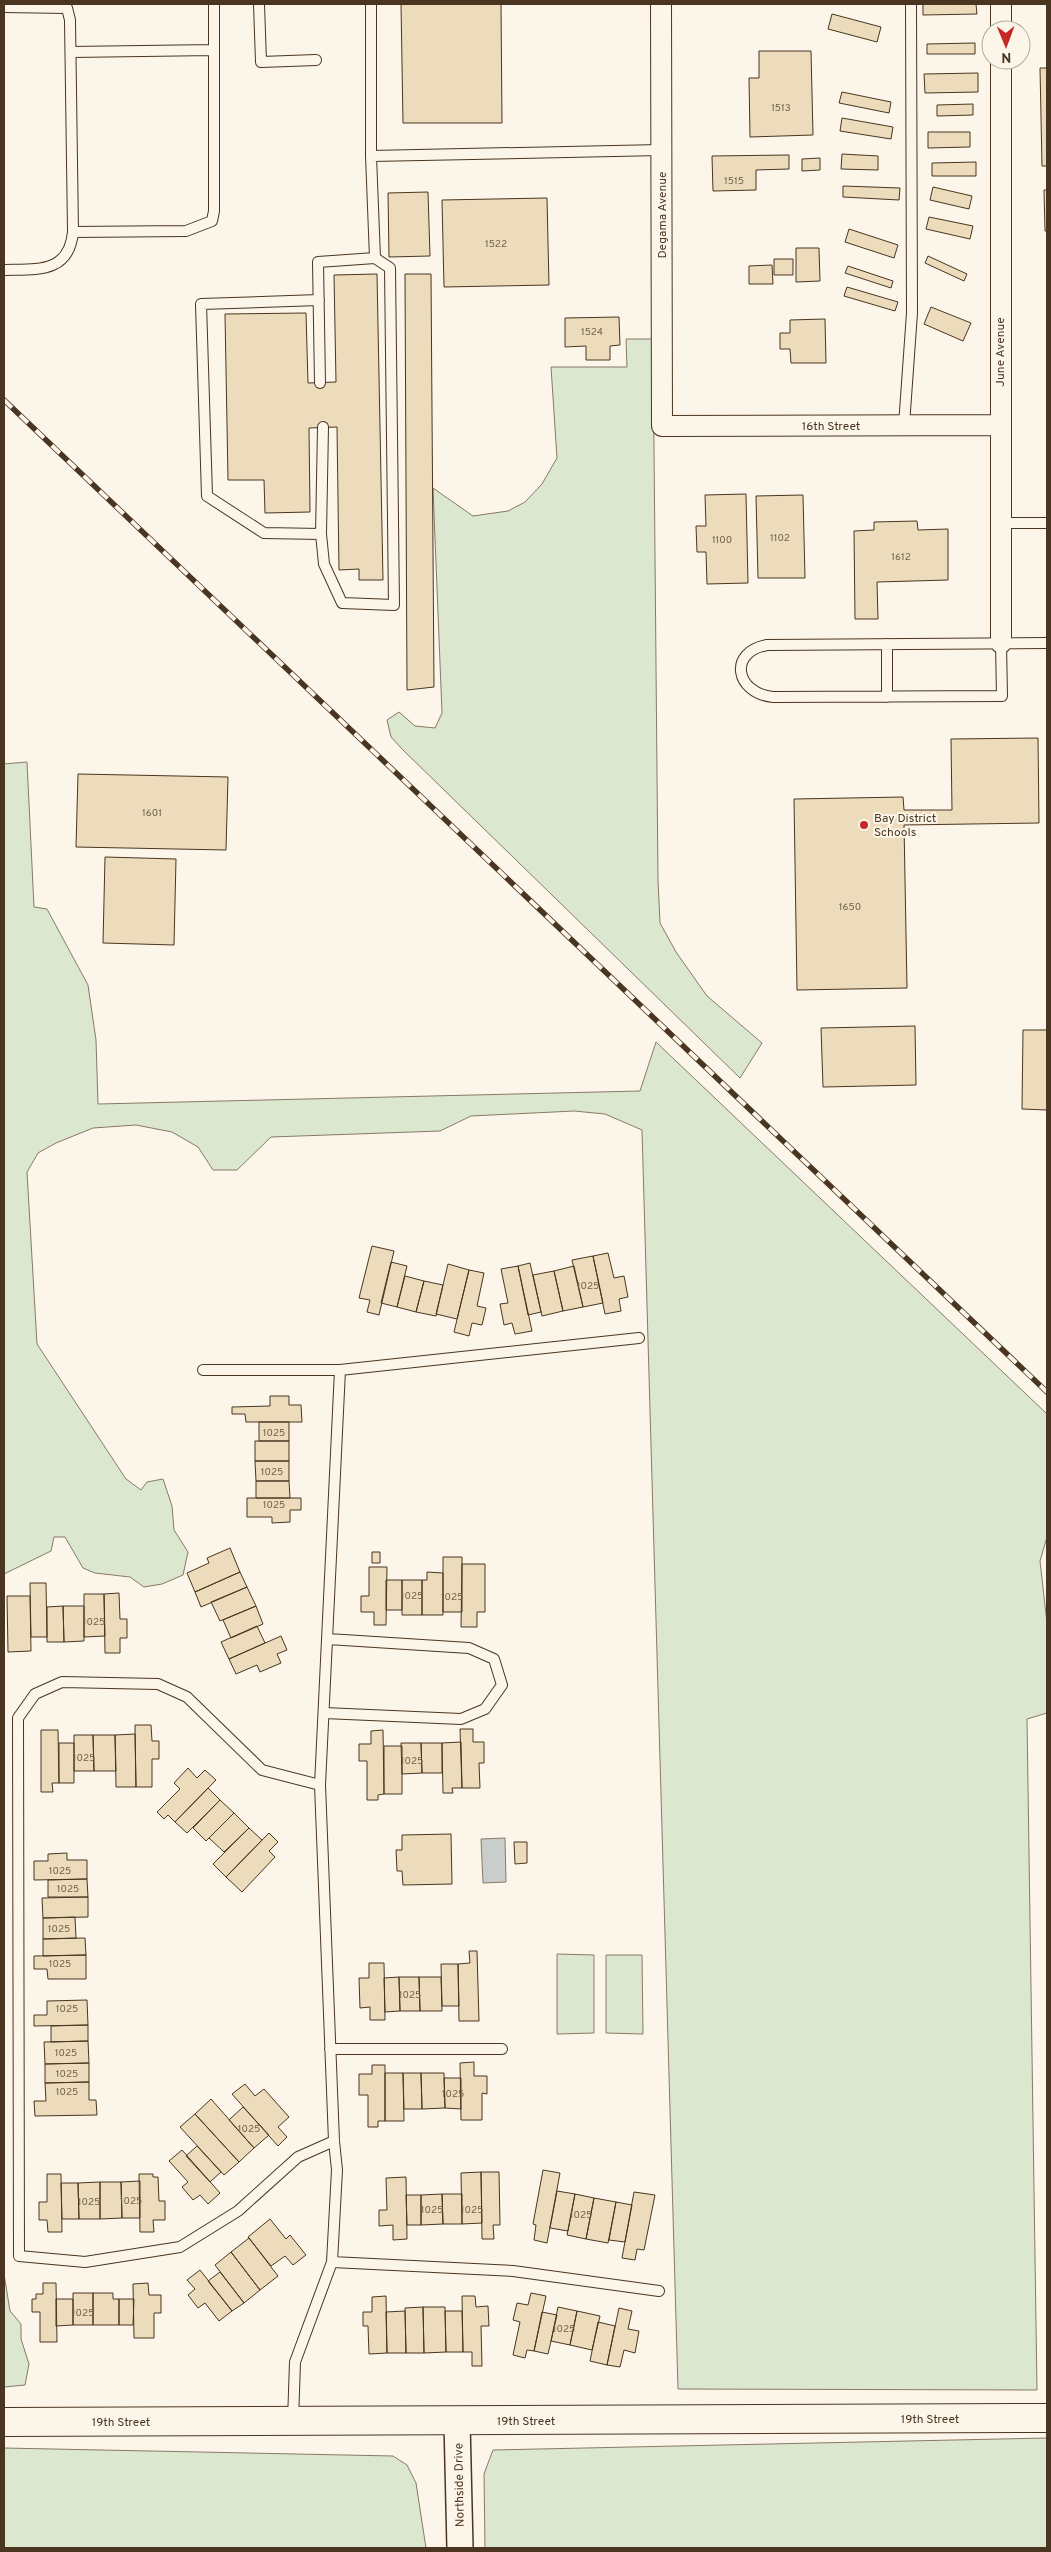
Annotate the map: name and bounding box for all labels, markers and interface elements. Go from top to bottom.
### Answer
north arrow [981,20,1031,70]
text: N [1001,48,1011,65]
house number: 1513 [771,102,791,115]
street label: Degama Avenue [655,171,671,259]
house number: 1515 [724,175,744,188]
house number: 1522 [485,238,507,251]
street label: June Avenue [993,317,1009,387]
house number: 1524 [581,326,603,339]
street label: 16th Street [802,419,860,435]
house number: 1102 [770,532,790,545]
house number: 1100 [712,534,732,547]
house number: 1612 [891,551,911,564]
house number: 1601 [142,807,162,820]
place label: Bay District Schools [874,811,936,841]
marker: Bay District Schools [858,819,870,831]
house number: 1650 [839,901,861,914]
house number: 1025 [577,1280,599,1293]
house number: 1025 [263,1427,285,1440]
house number: 1025 [261,1466,283,1479]
house number: 1025 [263,1499,285,1512]
house number: 1025 [401,1590,423,1603]
house number: 1025 [441,1591,463,1604]
house number: 1025 [83,1616,105,1629]
house number: 1025 [73,1752,95,1765]
house number: 1025 [401,1755,423,1768]
house number: 1025 [49,1865,71,1878]
house number: 1025 [57,1883,79,1896]
house number: 1025 [48,1923,70,1936]
house number: 1025 [49,1958,71,1971]
house number: 1025 [399,1989,421,2002]
house number: 1025 [56,2003,78,2016]
house number: 1025 [55,2047,77,2060]
house number: 1025 [56,2068,78,2081]
house number: 1025 [56,2086,78,2099]
house number: 1025 [442,2088,464,2101]
house number: 1025 [238,2123,260,2136]
house number: 1025 [120,2195,142,2208]
house number: 1025 [78,2196,100,2209]
house number: 1025 [421,2204,443,2217]
house number: 1025 [461,2204,483,2217]
house number: 1025 [570,2209,592,2222]
house number: 1025 [72,2307,94,2320]
house number: 1025 [553,2323,575,2336]
street label: 19th Street [901,2412,959,2428]
street label: 19th Street [497,2414,555,2430]
street label: 19th Street [92,2415,150,2431]
street label: Northside Drive [451,2443,469,2527]

